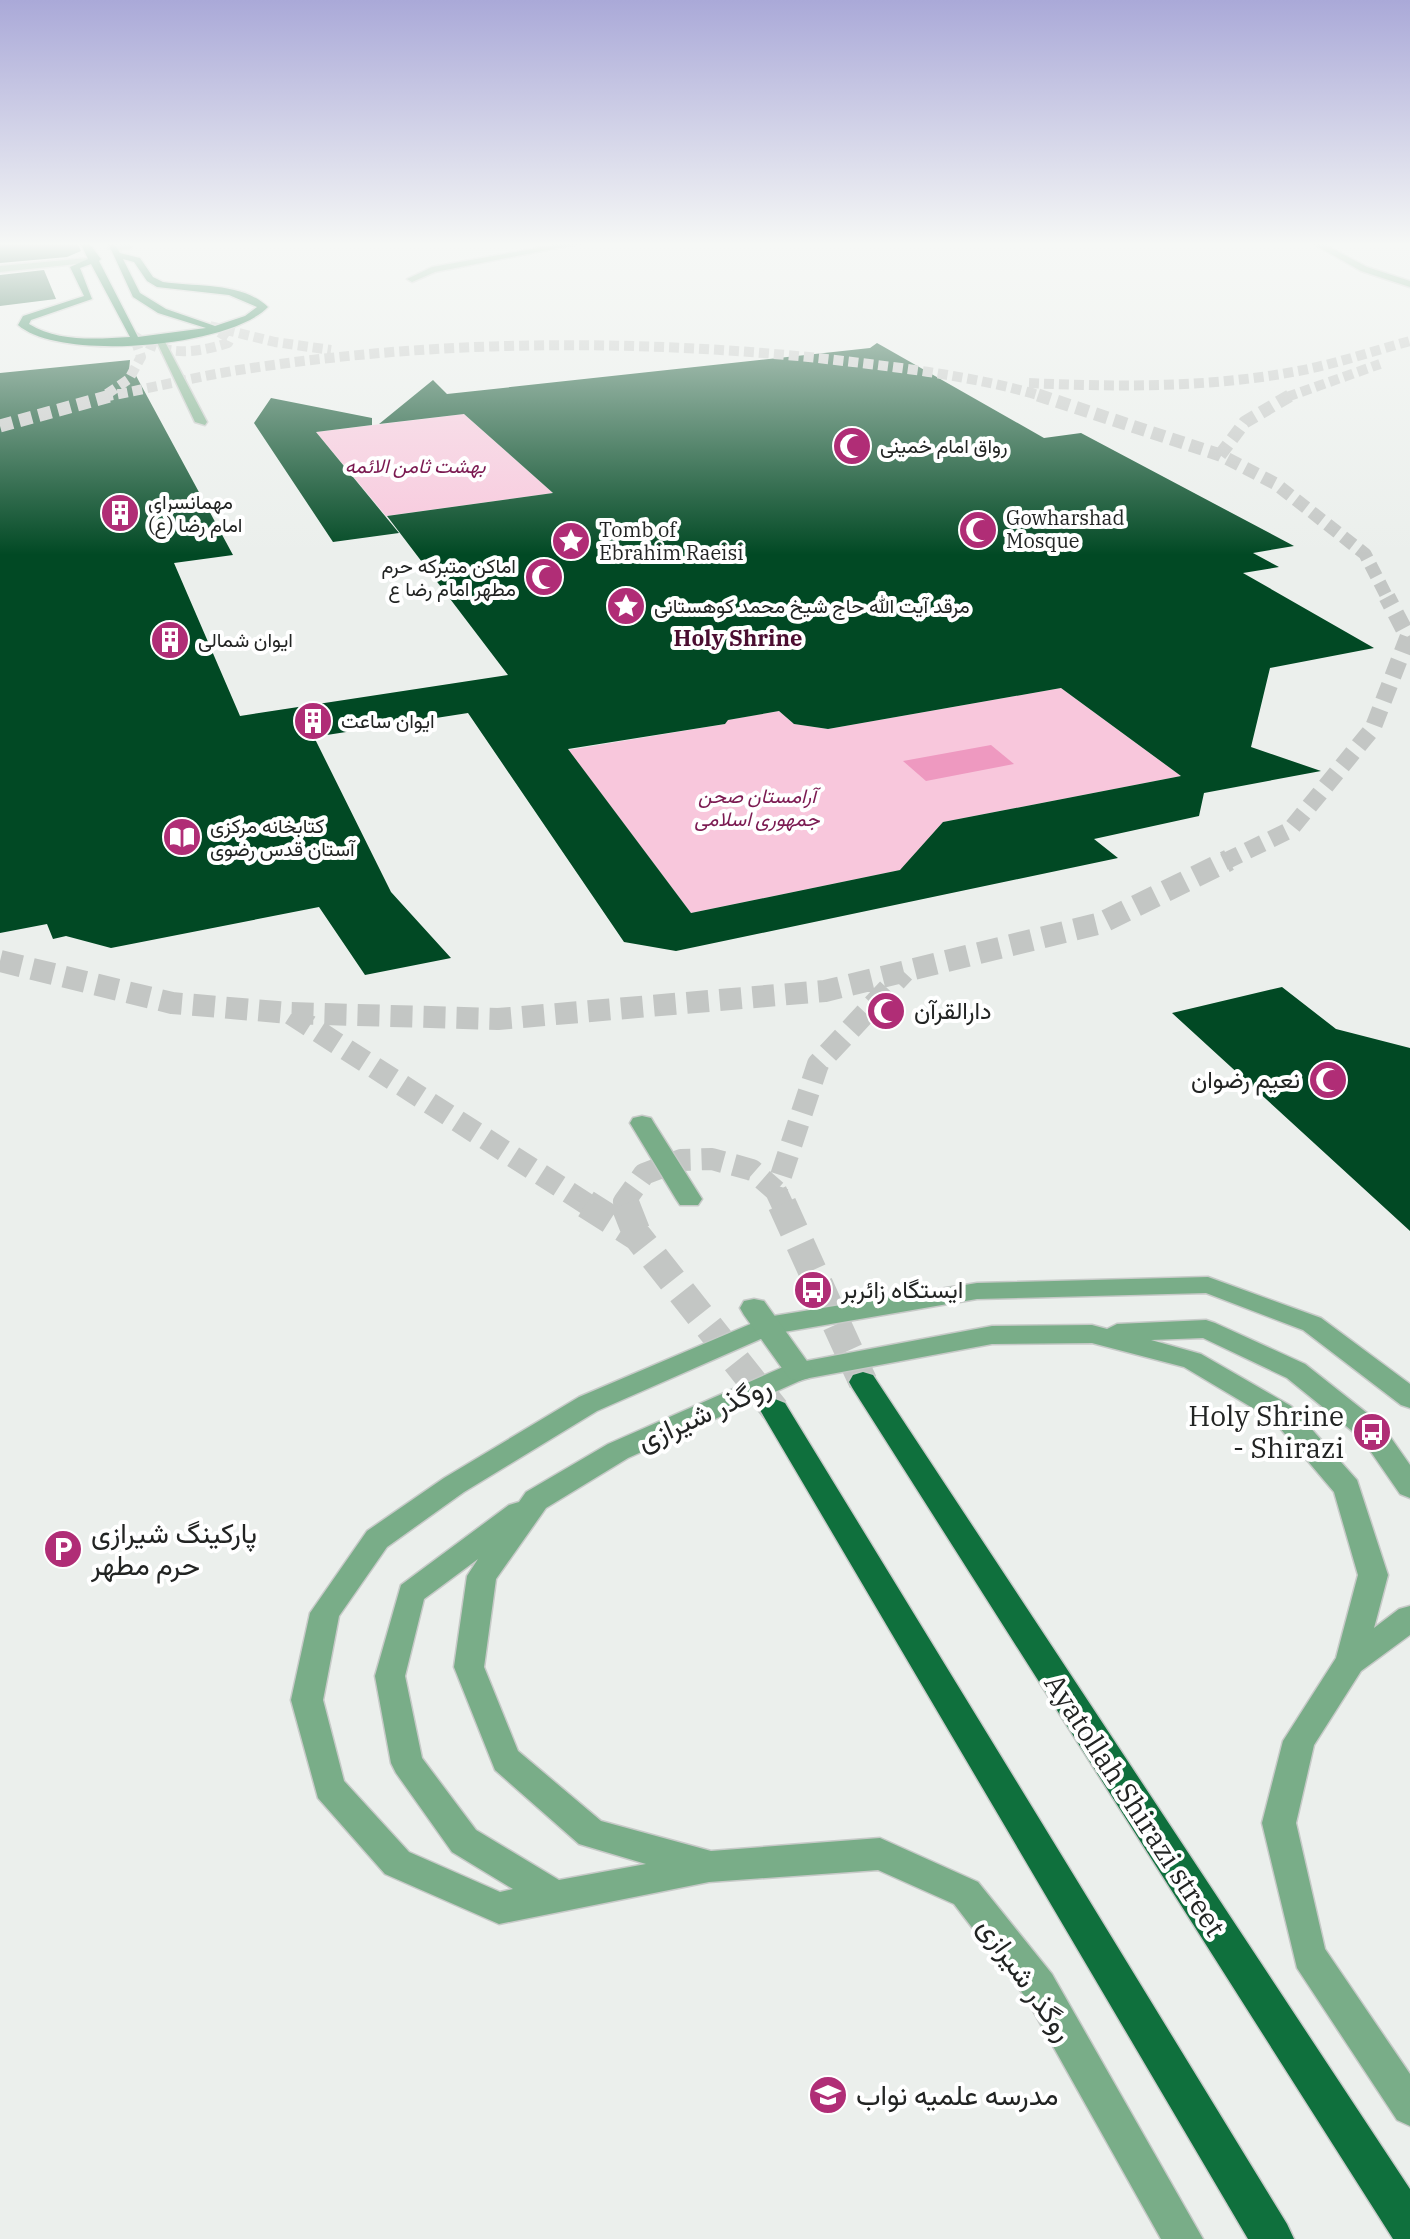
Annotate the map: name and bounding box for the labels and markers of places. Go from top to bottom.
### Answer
mosque icon: رواق امام خمینی [831,425,873,467]
place label: رواق امام خمینی [880,432,1007,459]
place label: مهمانسرای امام رضا (ع) [148,488,243,539]
building icon: مهمانسرای امام رضا (ع) [99,492,141,534]
place label: Gowharshad Mosque [1006,504,1125,554]
mosque icon: Gowharshad Mosque [957,509,999,551]
place label: Tomb of Ebrahim Raeisi [599,516,743,566]
place icon: Tomb of Ebrahim Raeisi [550,520,592,562]
place label: اماکن متبرکه حرم مطهر امام رضا ع [382,552,516,603]
mosque icon: اماکن متبرکه حرم مطهر امام رضا ع [523,556,565,598]
place icon: مرقد آیت الله حاج شیخ محمد کوهستانی [605,585,647,627]
place label: مرقد آیت الله حاج شیخ محمد کوهستانی [654,592,970,620]
building icon: ایوان شمالی [149,619,191,661]
place label: ایوان شمالی [198,626,293,653]
building icon: ایوان ساعت [292,700,334,742]
place label: ایوان ساعت [341,707,435,734]
place label: کتابخانه مرکزی آستان قدس رضوی [210,812,356,862]
library icon: کتابخانه مرکزی آستان قدس رضوی [161,816,203,858]
mosque icon: دارالقرآن [865,990,907,1032]
place label: دارالقرآن [914,994,991,1026]
mosque icon: نعیم رضوان [1307,1059,1349,1101]
place label: نعیم رضوان [1191,1063,1300,1096]
bus stop icon: ایستگاه زائربر [792,1269,834,1311]
place label: ایستگاه زائربر [840,1273,963,1305]
place label: Holy Shrine - Shirazi [1188,1397,1344,1466]
bus stop icon: Holy Shrine - Shirazi [1351,1411,1393,1453]
place label: پارکینگ شیرازی حرم مطهر [90,1514,257,1584]
parking icon: پارکینگ شیرازی حرم مطهر [42,1528,84,1570]
school or university icon: مدرسه علمیه نواب [807,2074,849,2116]
place label: مدرسه علمیه نواب [856,2076,1058,2113]

